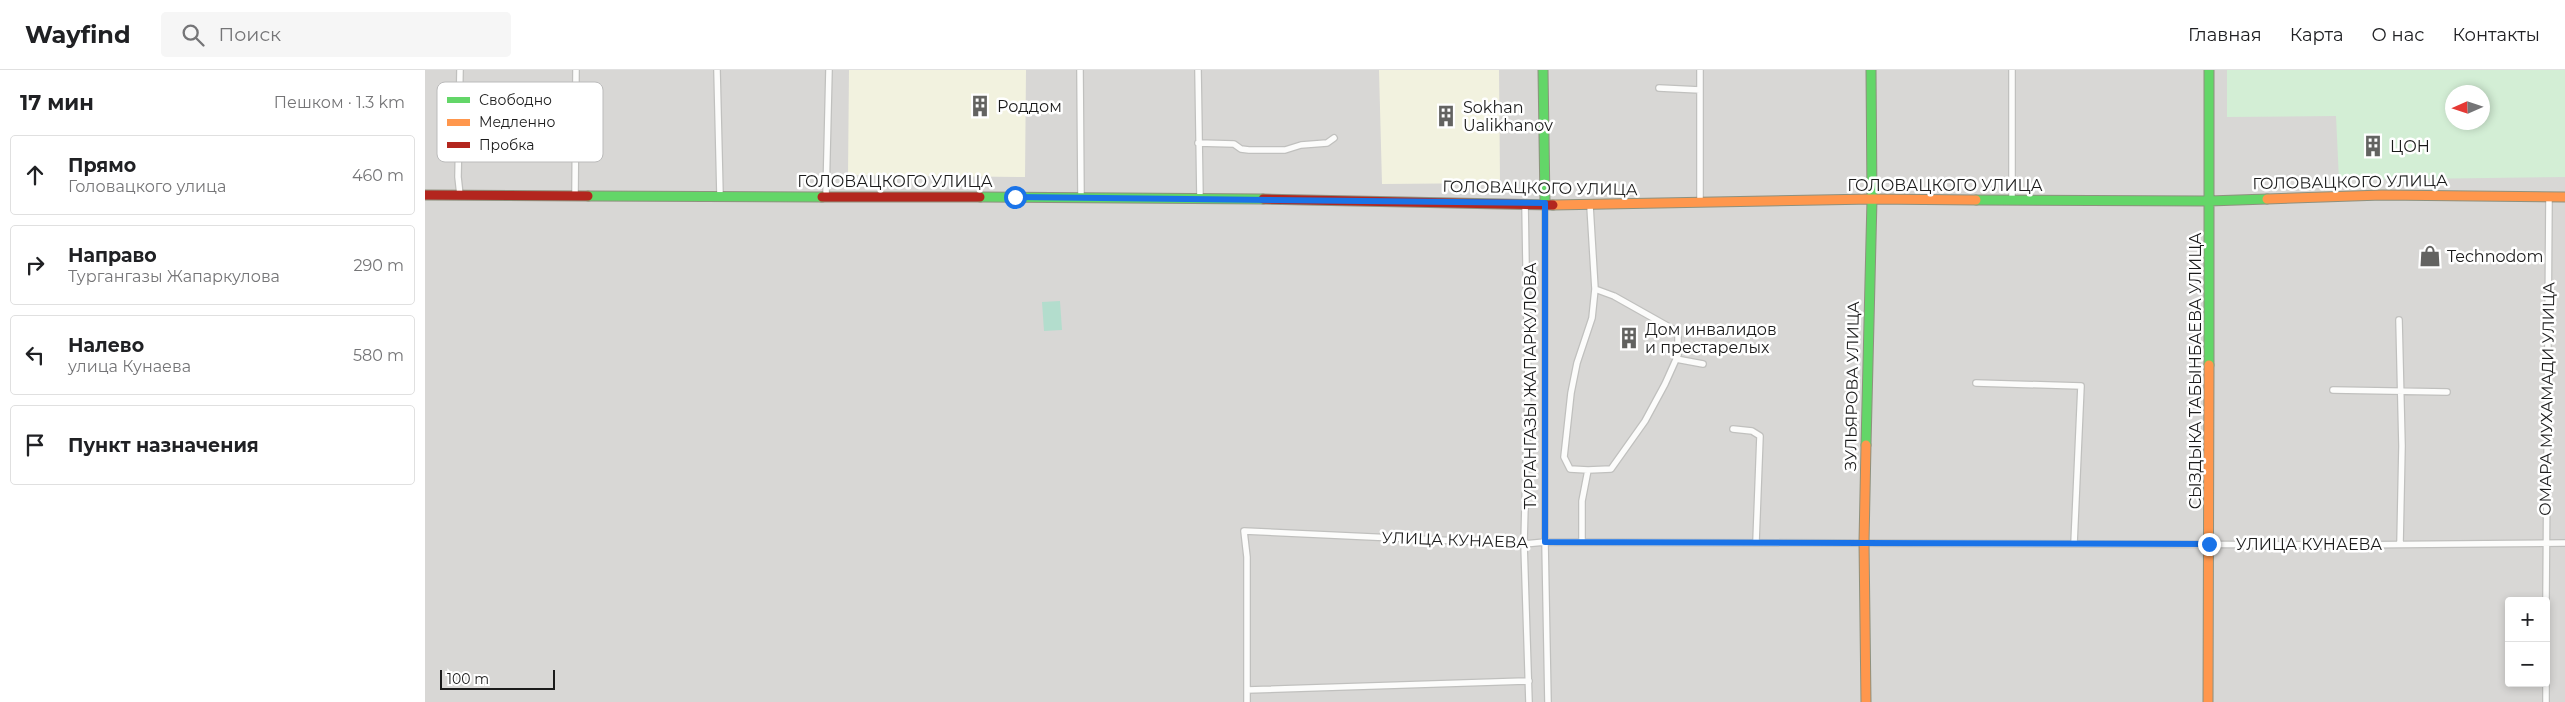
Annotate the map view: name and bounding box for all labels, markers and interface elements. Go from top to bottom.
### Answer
search box [161,12,511,57]
text: Wayfind [25,20,131,49]
icon: search [179,21,207,49]
text: Поиск [219,23,281,46]
text: Главная [2188,24,2262,46]
text: Карта [2290,24,2344,46]
text: О нас [2372,24,2424,46]
text: Контакты [2452,24,2540,46]
legend [437,82,603,162]
north arrow [2445,85,2490,130]
text: 17 мин [20,90,94,115]
text: Свободно [479,91,552,109]
text: Пешком · 1.3 km [274,93,405,112]
building icon: Роддом [967,93,993,119]
place label: Роддом [997,97,1062,116]
place label: Sokhan Ualikhanov [1463,98,1553,135]
building icon: Sokhan Ualikhanov [1433,103,1459,129]
text: Медленно [479,113,555,131]
building icon: ЦОН [2360,133,2386,159]
text: Пробка [479,136,534,154]
place label: ЦОН [2390,137,2430,156]
text: Прямо [68,154,136,177]
icon: ahead [21,161,49,189]
text: 460 m [352,166,404,185]
street label: ГОЛОВАЦКОГО УЛИЦА [2252,171,2448,193]
street label: ГОЛОВАЦКОГО УЛИЦА [797,172,993,191]
street label: ГОЛОВАЦКОГО УЛИЦА [1847,176,2043,195]
text: Головацкого улица [68,177,226,196]
street label: ГОЛОВАЦКОГО УЛИЦА [1442,177,1638,199]
route start [1004,186,1027,209]
street label: СЫЗДЫКА ТАБЫНБАЕВА УЛИЦА [2186,233,2205,509]
shop icon: Technodom [2417,243,2443,269]
text: Направо [68,244,157,267]
place label: Technodom [2447,247,2543,266]
icon: right [21,251,49,279]
text: 290 m [353,256,404,275]
street label: ТУРГАНГАЗЫ ЖАПАРКУЛОВА [1521,263,1540,509]
text: Тургангазы Жапаркулова [68,267,280,286]
street label: ОМАРА МУХАМАДИ УЛИЦА [2535,282,2559,516]
street label: ЗУЛЬЯРОВА УЛИЦА [1841,301,1863,471]
place label: Дом инвалидов и престарелых [1645,320,1777,357]
building icon: Дом инвалидов и престарелых [1616,325,1642,351]
text: Налево [68,334,144,357]
icon: left [21,341,49,369]
text: 580 m [353,346,404,365]
text: улица Кунаева [68,357,191,376]
icon: arrive [21,431,49,459]
text: Пункт назначения [68,434,259,457]
street label: УЛИЦА КУНАЕВА [1381,528,1529,552]
route end [2198,533,2221,556]
street label: УЛИЦА КУНАЕВА [2236,535,2382,554]
map controls [2505,597,2550,687]
button: + [2505,597,2550,642]
button: − [2505,642,2550,687]
scale bar [440,667,555,690]
text: 100 m [447,670,489,688]

